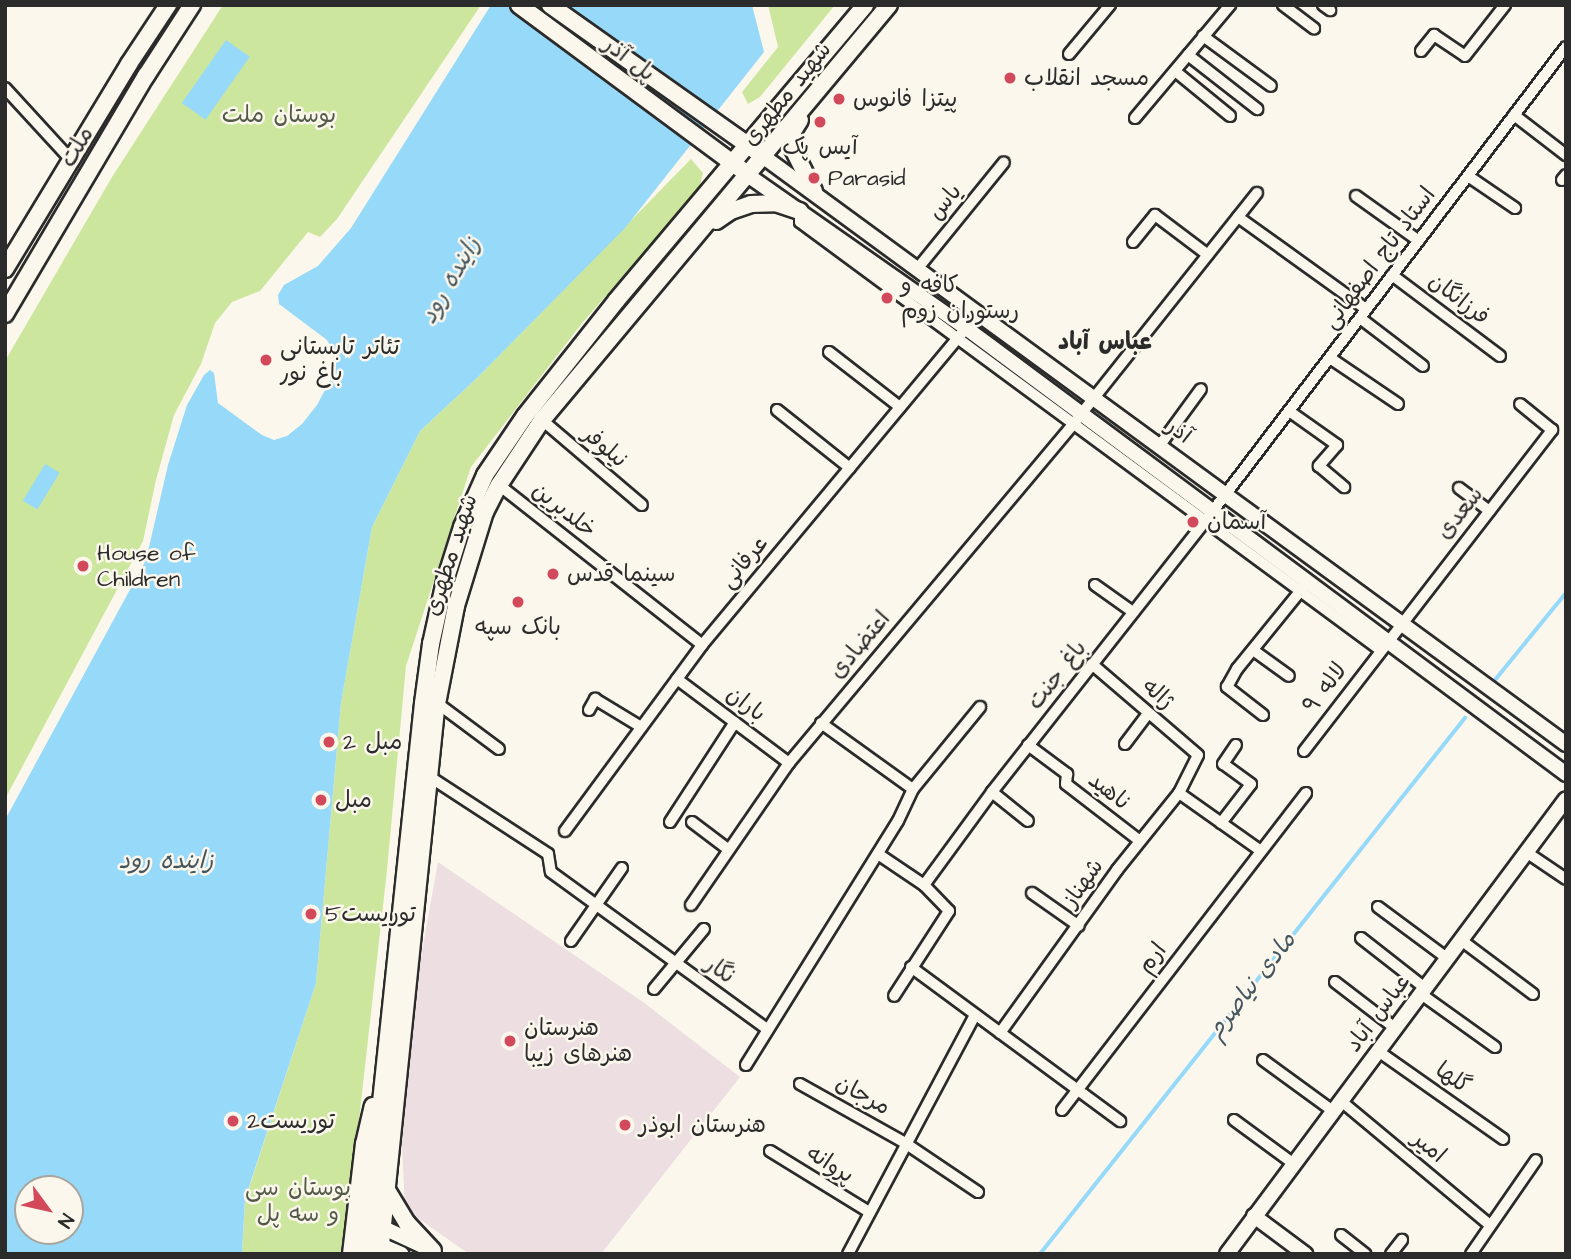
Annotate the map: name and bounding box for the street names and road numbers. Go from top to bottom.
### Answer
street label: پل آذر [598,31,660,87]
street label: شهید مطهری [737,36,837,152]
street label: ملت [54,122,100,172]
street label: یاس [922,178,968,226]
street label: استاد تاج اصفهانی [1317,181,1441,335]
street label: فرزانگان [1423,267,1495,331]
street label: آذر [1161,412,1197,450]
street label: نیلوفر [577,420,633,474]
street label: خلدبرین [526,476,602,544]
street label: سعدی [1431,481,1489,545]
street label: شهید مطهری [418,491,484,619]
street label: عرفانی [714,530,774,594]
street label: اعتضادی [824,605,896,685]
street label: باغ جنت [1021,635,1093,715]
street label: ۹ لاله [1297,657,1353,719]
street label: ژاله [1136,673,1180,715]
street label: باران [721,680,771,728]
street label: ناهید [1083,766,1135,816]
street label: شهناز [1057,853,1109,913]
street label: ارم [1132,937,1172,979]
street label: نگار [700,950,740,990]
street label: عباس آباد [1340,969,1416,1057]
street label: گلها [1430,1056,1476,1100]
street label: مرجان [831,1069,895,1121]
street label: امیر [1407,1125,1451,1169]
street label: پروانه [801,1139,859,1189]

